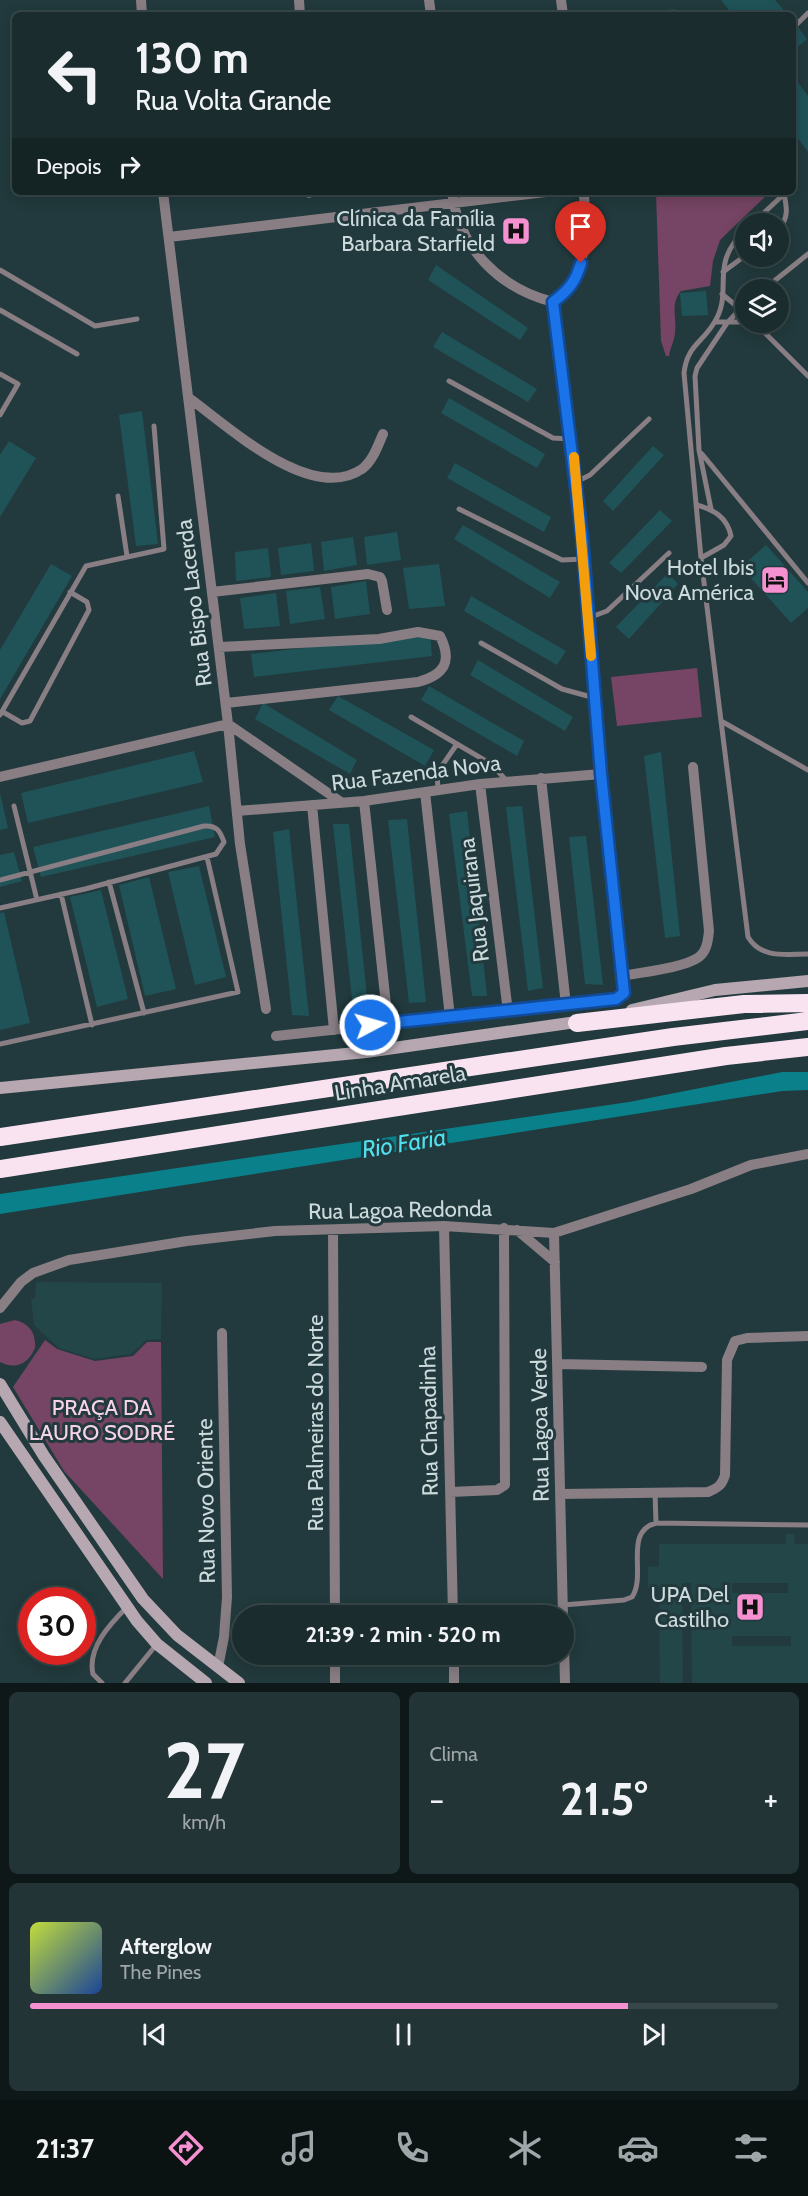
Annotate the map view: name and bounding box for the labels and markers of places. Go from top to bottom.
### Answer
pin [555,201,606,263]
place label: Clínica da Família Barbara Starfield [336,205,495,257]
hospital icon: Clínica da Família Barbara Starfield [500,215,532,247]
place label: Hotel Ibis Nova América [624,554,754,606]
hotel icon: Hotel Ibis Nova América [759,564,791,596]
place label: UPA Del Castilho [651,1581,730,1633]
hospital icon: UPA Del Castilho [734,1591,766,1623]

